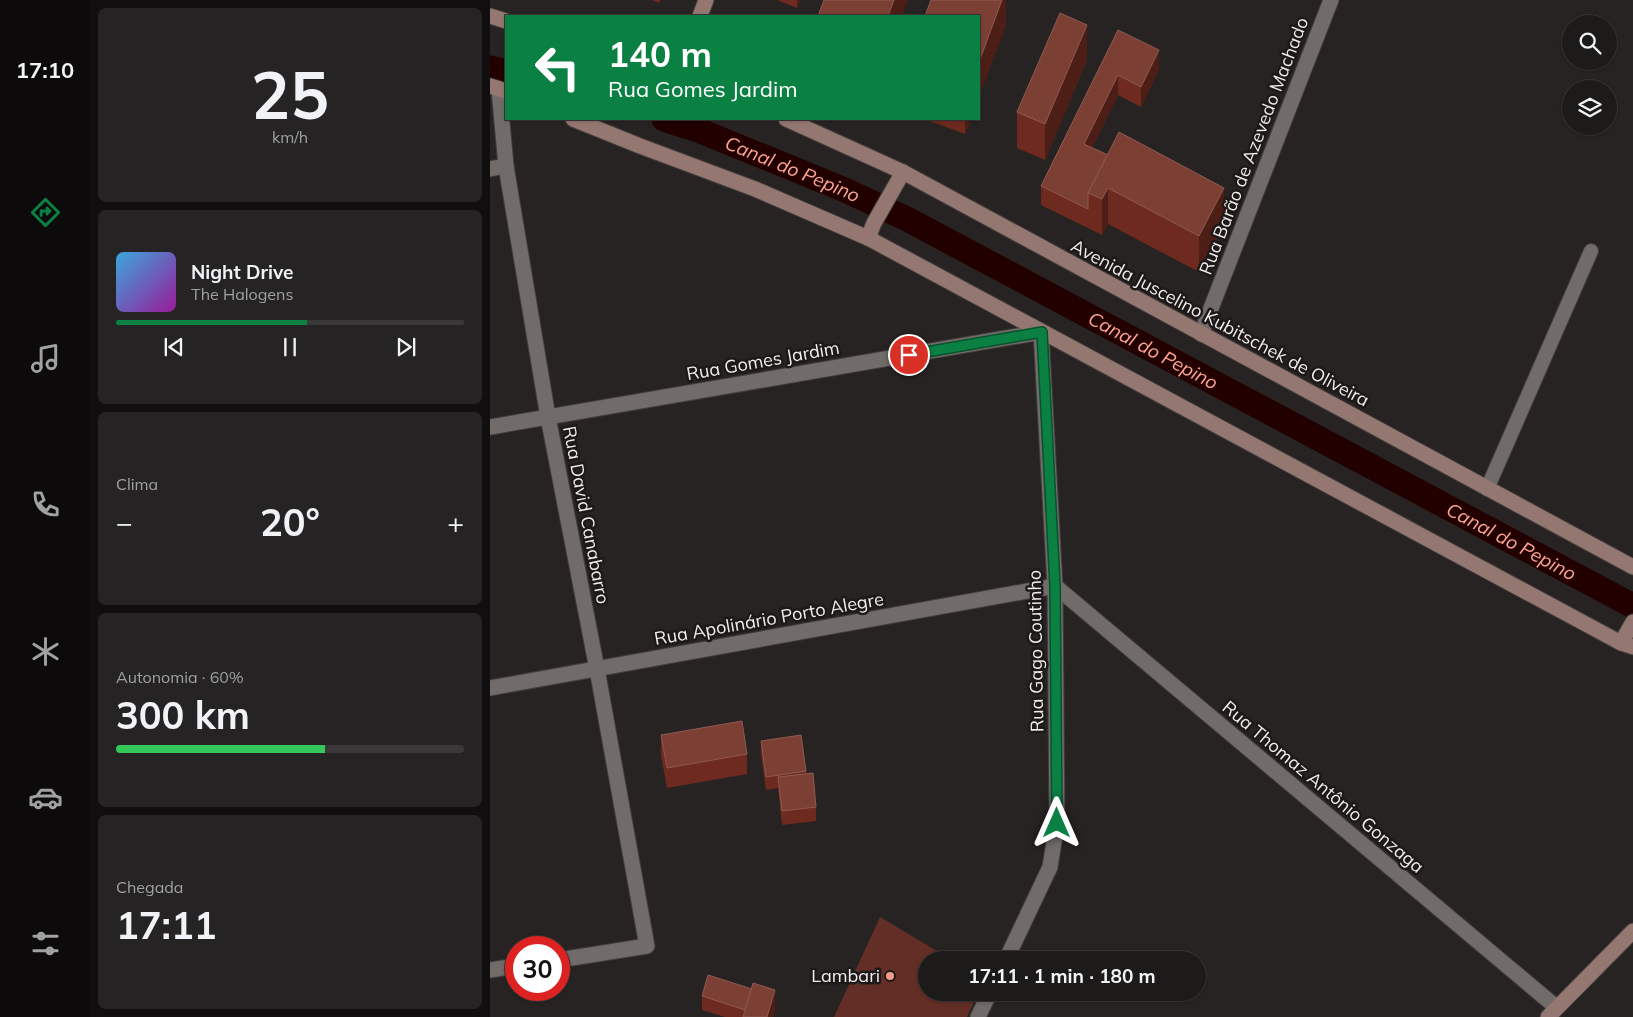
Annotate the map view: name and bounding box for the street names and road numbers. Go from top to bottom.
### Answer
street label: Rua Barão de Azevedo Machado [1194,14,1313,278]
street label: Avenida Juscelino Kubitschek de Oliveira [1067,234,1373,411]
street label: Rua Gomes Jardim [685,336,841,385]
street label: Rua David Canabarro [558,424,615,606]
street label: Rua Gago Coutinho [1023,570,1048,732]
street label: Rua Apolinário Porto Alegre [652,587,885,650]
street label: Rua Thomaz Antônio Gonzaga [1218,695,1429,878]

